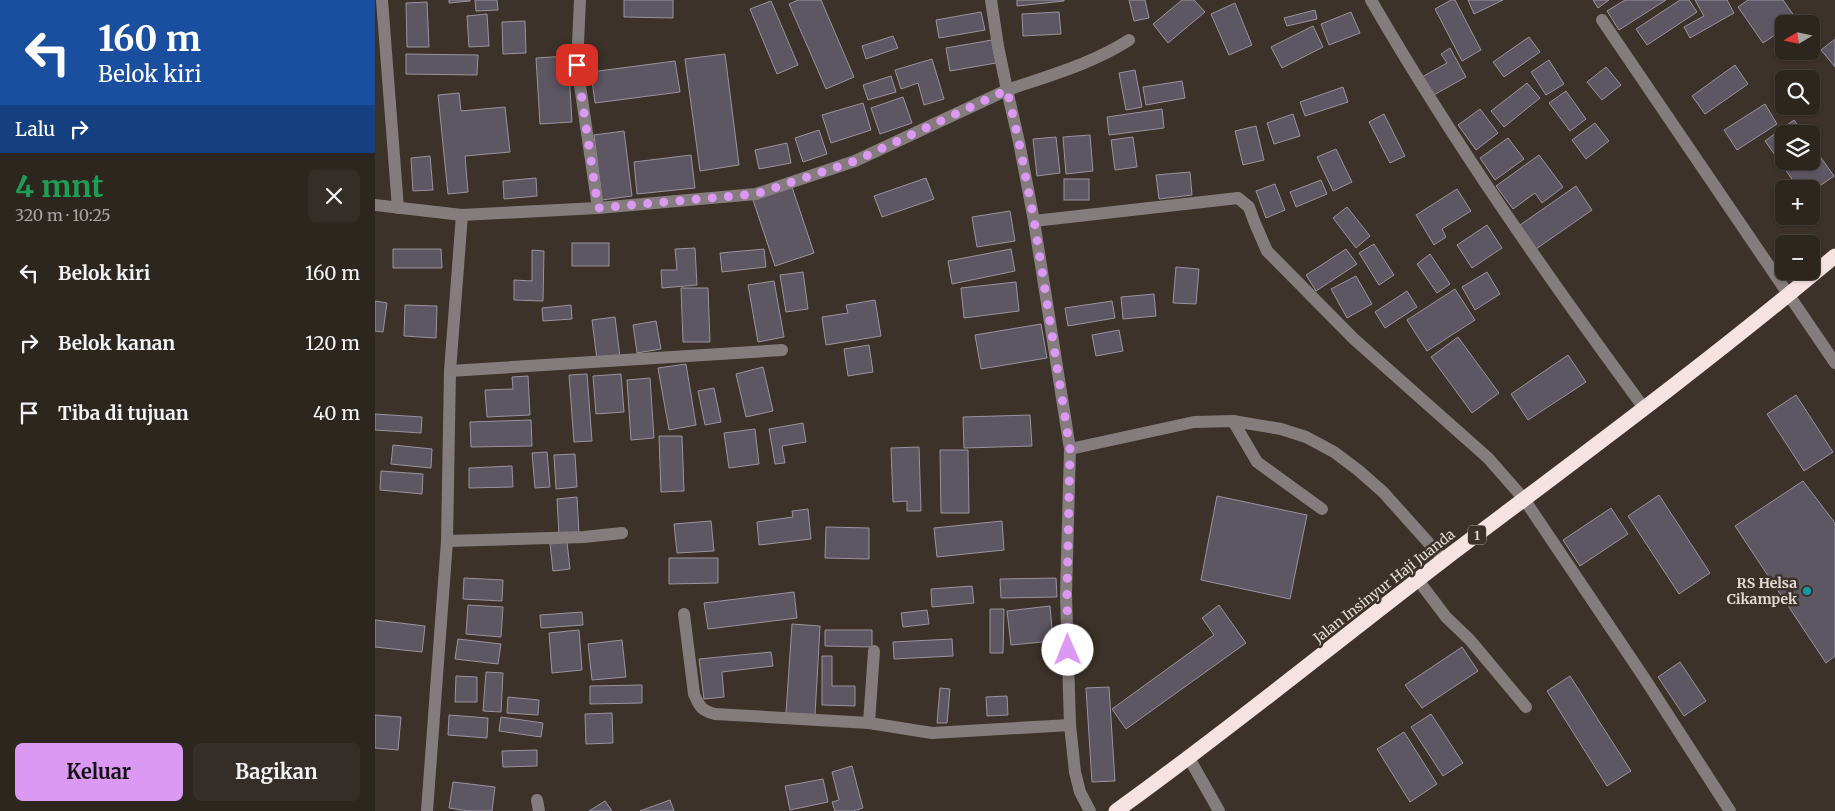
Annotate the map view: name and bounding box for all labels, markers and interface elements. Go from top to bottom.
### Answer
north arrow [1775,15,1820,60]
map controls [1775,15,1820,280]
text: 160 m [98,17,201,61]
icon: left [15,20,80,85]
pin [556,44,598,86]
icon: arrive [563,51,591,79]
text: Belok kiri [98,60,202,88]
button: search [1775,70,1820,115]
icon: right [65,115,93,143]
text: Lalu [15,117,55,141]
button: layers [1775,125,1820,170]
text: 4 mnt [15,167,104,205]
button: close [308,170,360,222]
button: + [1775,180,1820,225]
text: 320 m · 10:25 [15,205,111,225]
button: − [1775,235,1820,280]
icon: left [15,259,43,287]
text: Belok kiri [58,261,150,285]
text: 160 m [305,261,360,285]
icon: right [15,329,43,357]
text: Belok kanan [58,331,175,355]
text: 120 m [305,331,360,355]
icon: arrive [15,399,43,427]
text: Tiba di tujuan [58,401,189,425]
text: 40 m [313,401,360,425]
street label: Jalan Insinyur Haji Juanda [1309,525,1459,647]
road number: 1 [1468,526,1486,544]
place label: RS Helsa Cikampek [1727,574,1798,608]
marker: RS Helsa Cikampek [1801,585,1813,597]
position arrow [1041,623,1093,675]
button: Keluar [15,743,183,801]
button: Bagikan [193,743,360,801]

